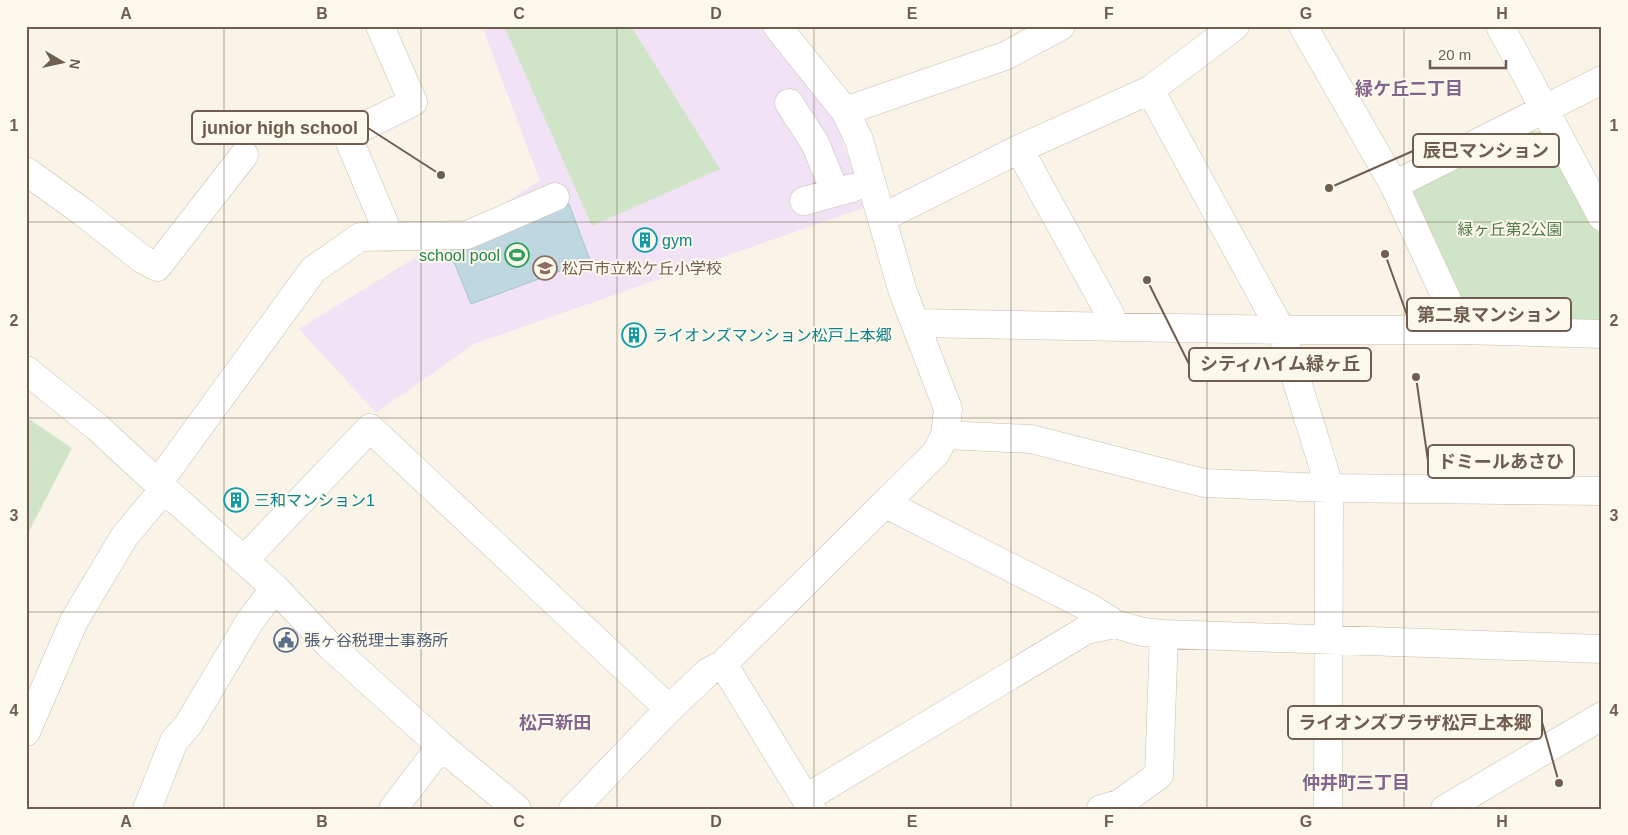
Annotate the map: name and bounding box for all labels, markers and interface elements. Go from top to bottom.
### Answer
text: A [120,5,132,22]
text: B [316,5,328,22]
text: C [513,5,525,22]
text: D [710,5,722,22]
text: E [907,5,918,22]
text: F [1104,5,1114,22]
text: G [1300,5,1312,22]
text: H [1496,5,1508,22]
north arrow [38,38,88,88]
scale bar [1430,38,1507,70]
text: 20 m [1438,46,1471,63]
text: N [66,58,84,70]
district label: 緑ケ丘二丁目 [1355,79,1463,99]
callout: junior high school [192,111,368,144]
text: 1 [10,117,19,134]
text: 1 [1610,117,1619,134]
text: junior high school [201,118,358,138]
callout: 辰巳マンション [1413,134,1559,167]
text: 辰巳マンション [1423,141,1549,161]
park label: 緑ヶ丘第2公園 [1458,221,1562,238]
building icon: gym [632,227,658,253]
place label: gym [662,232,692,249]
sports icon: school pool [504,242,530,268]
place label: school pool [419,247,500,264]
school or university icon: 松戸市立松ケ丘小学校 [532,255,558,281]
place label: 松戸市立松ケ丘小学校 [562,260,722,277]
callout: 第二泉マンション [1407,298,1571,331]
text: 第二泉マンション [1417,305,1561,325]
text: 2 [10,312,19,329]
text: 2 [1610,312,1619,329]
building icon: ライオンズマンション松戸上本郷 [621,322,647,348]
place label: ライオンズマンション松戸上本郷 [652,327,892,344]
callout: シティハイム緑ヶ丘 [1189,348,1371,381]
text: シティハイム緑ヶ丘 [1200,354,1360,374]
callout: ドミールあさひ [1428,445,1574,478]
text: ドミールあさひ [1438,452,1564,472]
building icon: 三和マンション1 [223,487,249,513]
place label: 三和マンション1 [254,492,375,509]
text: 3 [10,507,19,524]
text: 3 [1610,507,1619,524]
public building icon: 張ヶ谷税理士事務所 [273,627,299,653]
place label: 張ヶ谷税理士事務所 [304,632,448,649]
text: 4 [10,702,19,719]
text: 4 [1610,702,1619,719]
callout: ライオンズプラザ松戸上本郷 [1288,706,1542,739]
district label: 松戸新田 [519,713,591,733]
text: ライオンズプラザ松戸上本郷 [1298,713,1532,733]
district label: 仲井町三丁目 [1302,773,1410,793]
text: A [120,813,132,830]
text: B [316,813,328,830]
text: C [513,813,525,830]
text: D [710,813,722,830]
text: E [907,813,918,830]
text: F [1104,813,1114,830]
text: G [1300,813,1312,830]
text: H [1496,813,1508,830]

